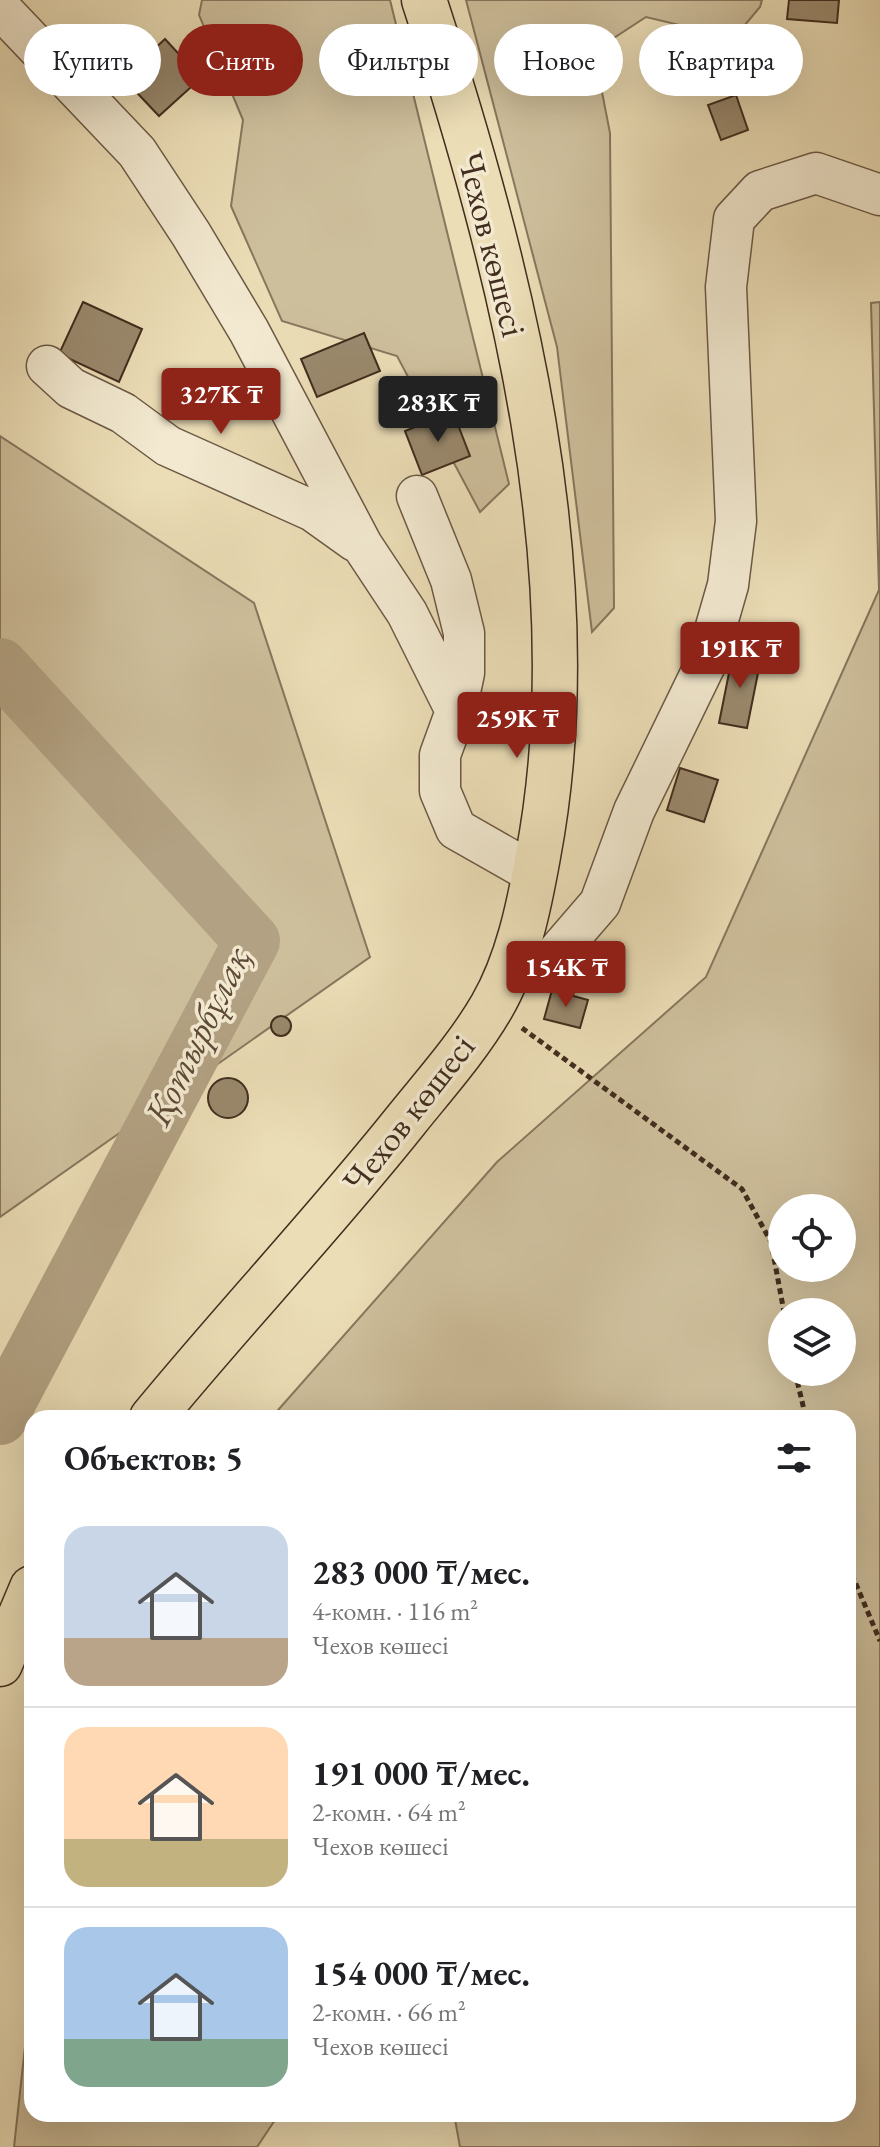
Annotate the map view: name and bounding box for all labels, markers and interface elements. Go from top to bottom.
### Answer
chip: Купить [24,24,161,96]
chip: Снять [177,24,303,96]
chip: Фильтры [319,24,478,96]
chip: Новое [494,24,623,96]
chip: Квартира [639,24,803,96]
street label: Чехов көшесі [447,147,538,342]
pin: 327K ₸ [156,368,286,436]
pin: 283K ₸ [373,376,503,444]
text: 327K ₸ [179,377,263,411]
text: 283K ₸ [396,385,480,419]
pin: 191K ₸ [675,622,805,690]
text: 191K ₸ [698,631,782,665]
pin: 259K ₸ [452,692,582,760]
text: 259K ₸ [475,701,559,735]
water label: Қотырбұлақ [132,938,261,1134]
pin: 154K ₸ [501,941,631,1009]
text: 154K ₸ [524,950,608,984]
street label: Чехов көшесі [332,1024,485,1202]
map controls [768,1194,856,1386]
button: locate [768,1194,856,1282]
button: layers [768,1298,856,1386]
text: Объектов: 5 [64,1436,243,1480]
icon: filters [772,1436,816,1480]
text: 283 000 ₸/мес. [312,1550,530,1594]
icon: home [128,1558,224,1654]
text: 4-комн. · 116 m² [312,1594,478,1628]
text: Чехов көшесі [312,1628,449,1662]
text: 191 000 ₸/мес. [312,1751,530,1795]
icon: home [128,1759,224,1855]
text: 2-комн. · 64 m² [312,1795,466,1829]
text: Чехов көшесі [312,1829,449,1863]
text: 154 000 ₸/мес. [312,1951,530,1995]
icon: home [128,1959,224,2055]
text: 2-комн. · 66 m² [312,1995,466,2029]
text: Чехов көшесі [312,2029,449,2063]

